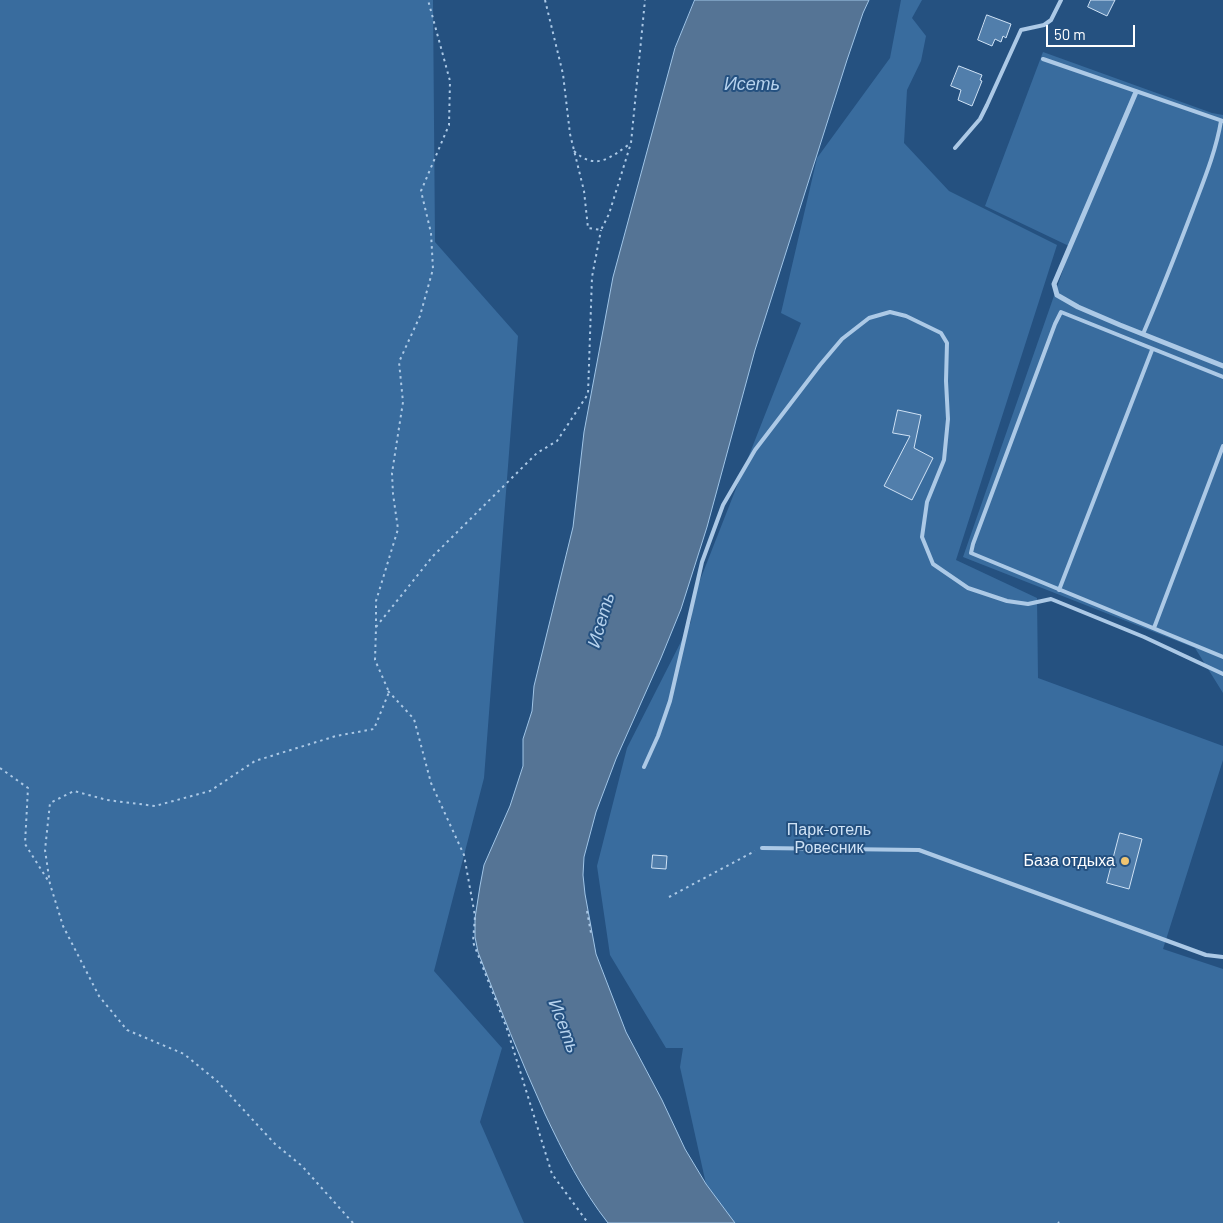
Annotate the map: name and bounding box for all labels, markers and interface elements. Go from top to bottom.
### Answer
scale bar [1048,15,1137,47]
text: 50 m [1054,25,1086,43]
water label: Исеть [724,73,780,95]
water label: Исеть [583,590,619,650]
park label: Парк-отель Ровесник [787,820,871,858]
place label: База отдыха [1023,851,1115,871]
marker: База отдыха [1119,855,1131,867]
water label: Исеть [544,996,584,1056]

